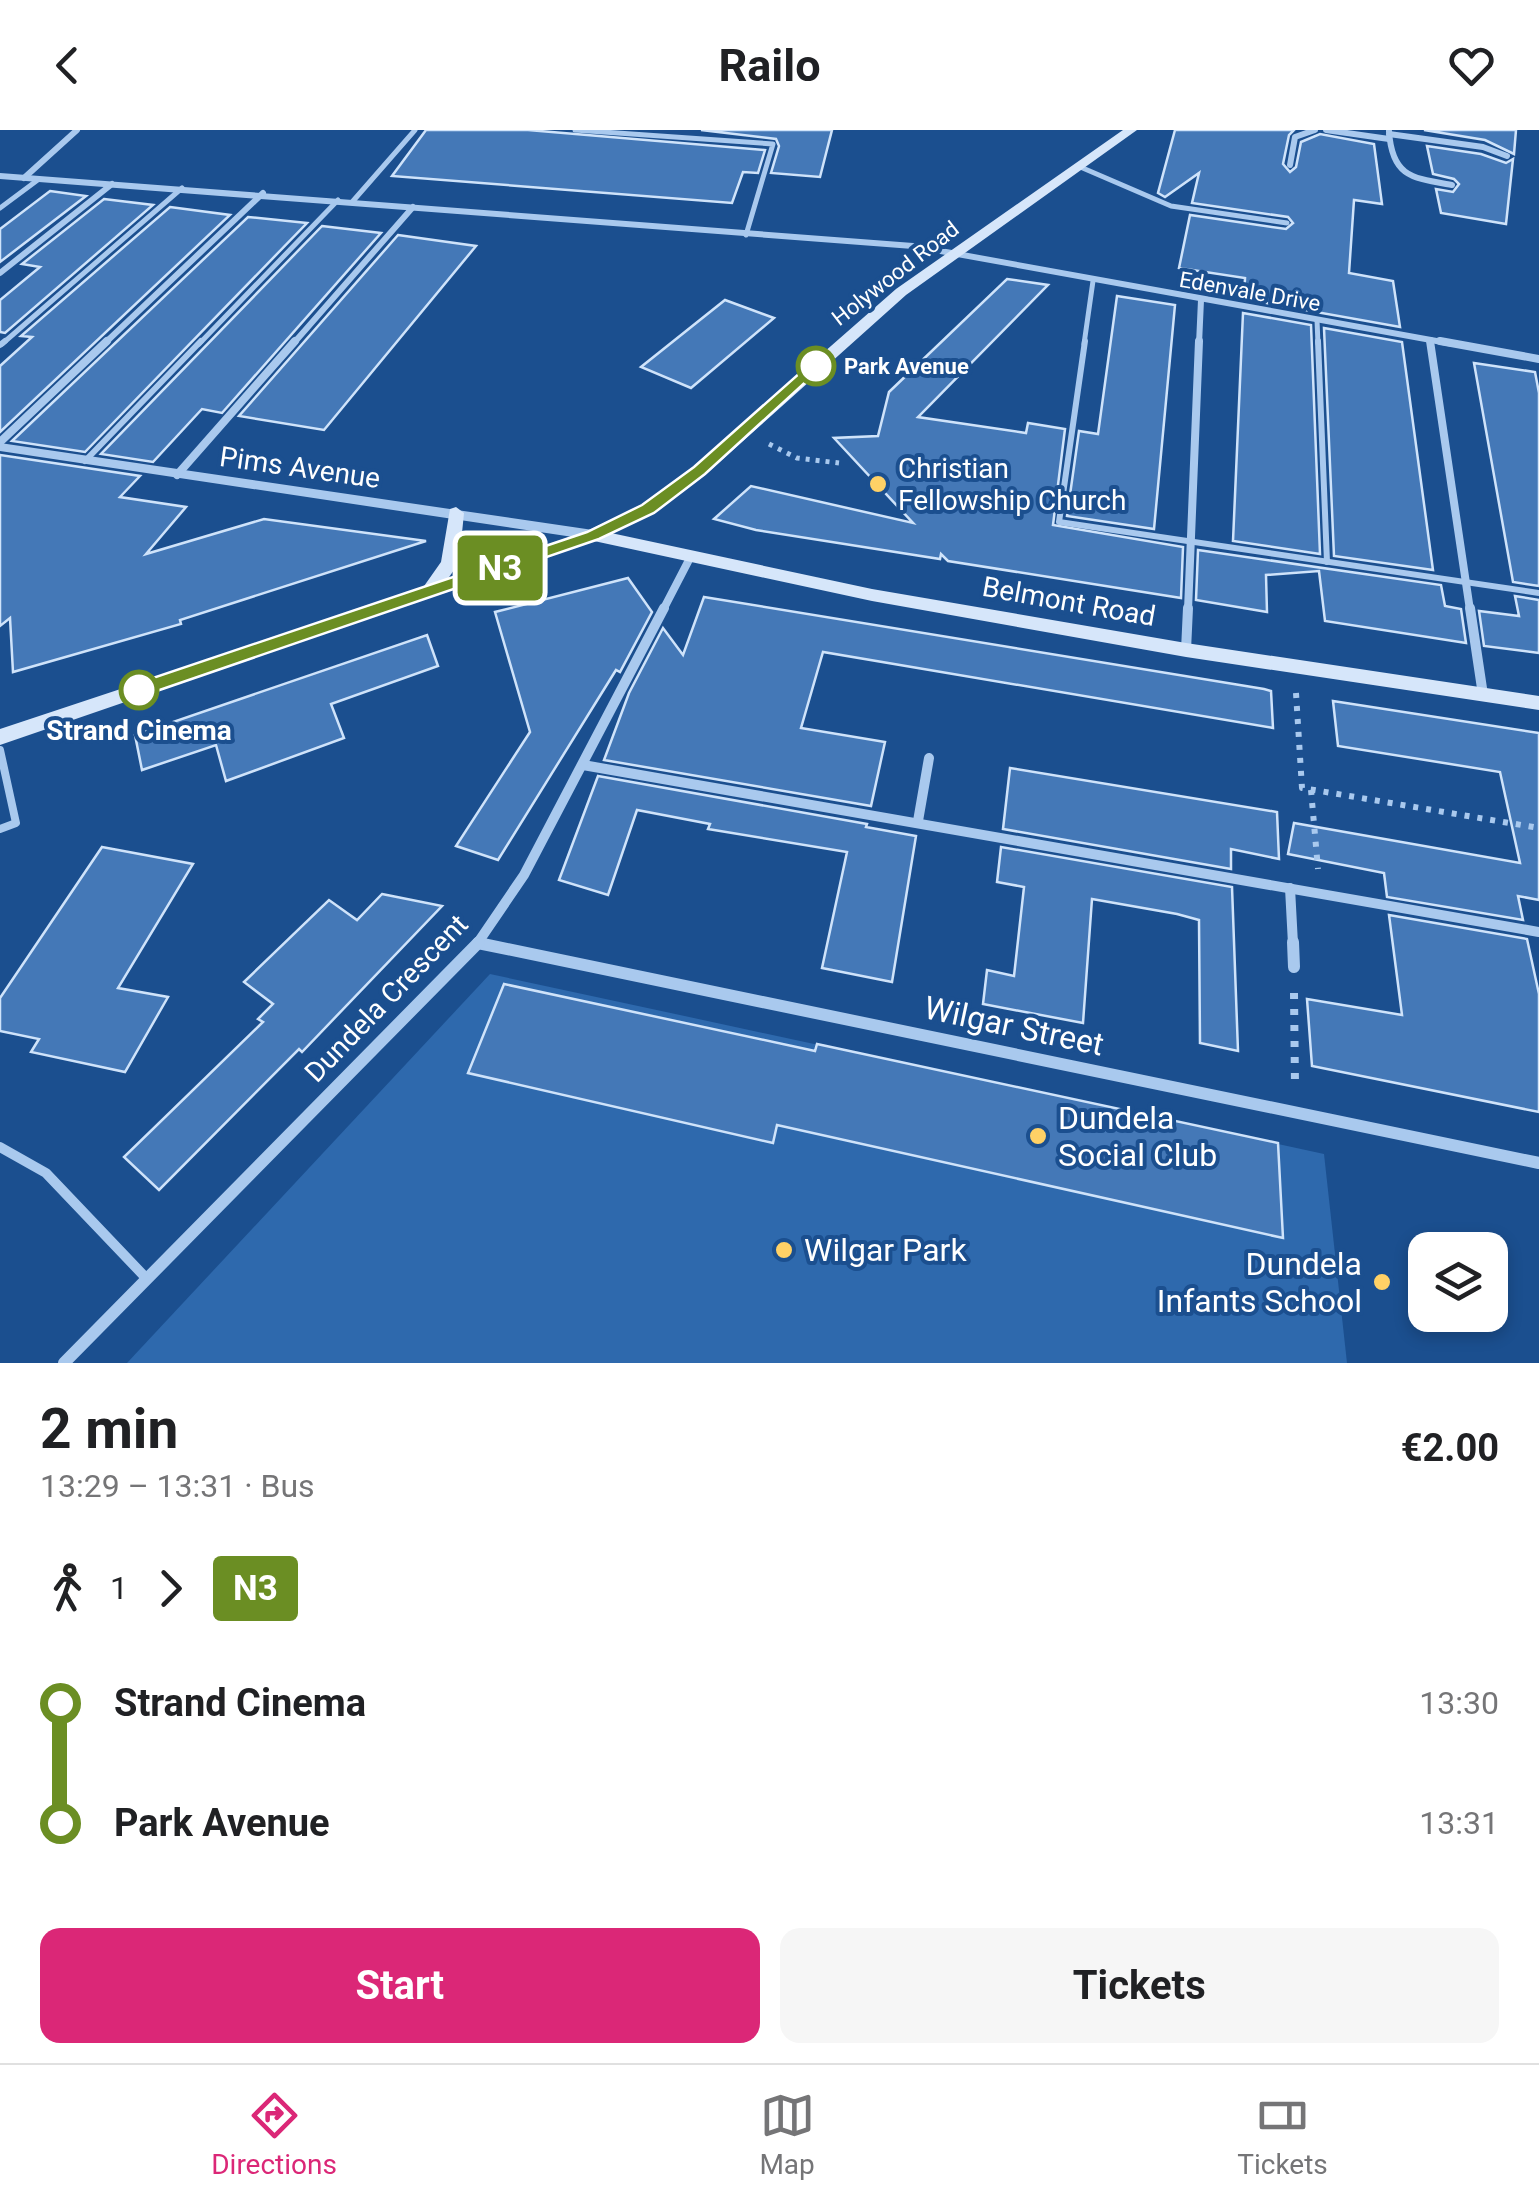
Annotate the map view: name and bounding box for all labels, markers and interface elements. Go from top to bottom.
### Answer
icon: back [40,38,95,93]
icon: heart [1444,38,1499,93]
text: Railo [718,39,821,92]
street label: Holywood Road [827,216,964,331]
street label: Edenvale Drive [1177,267,1322,316]
marker: Park Avenue [797,347,835,385]
place label: Park Avenue [844,354,969,379]
street label: Pims Avenue [217,440,382,495]
place label: Christian Fellowship Church [898,452,1126,517]
marker: Christian Fellowship Church [867,473,889,495]
line badge: N3 [455,536,545,600]
text: N3 [478,548,522,589]
street label: Belmont Road [980,570,1158,633]
marker: Strand Cinema [120,671,158,709]
place label: Strand Cinema [46,714,232,747]
street label: Dundela Crescent [298,908,475,1089]
street label: Wilgar Street [921,988,1107,1064]
place label: Dundela Social Club [1058,1099,1217,1174]
marker: Dundela Social Club [1027,1125,1049,1147]
place label: Wilgar Park [804,1231,967,1269]
map controls [1408,1232,1508,1332]
button: layers [1408,1232,1508,1332]
marker: Wilgar Park [773,1239,795,1261]
place label: Dundela Infants School [1157,1245,1362,1320]
marker: Dundela Infants School [1371,1271,1393,1293]
text: 2 min [40,1397,178,1461]
text: €2.00 [1401,1426,1499,1470]
text: 13:29 – 13:31 · Bus [40,1467,315,1505]
icon: walk [40,1561,95,1616]
icon: forward [143,1561,198,1616]
text: N3 [233,1568,278,1609]
text: 1 [110,1569,128,1607]
text: Strand Cinema [114,1681,366,1725]
text: 13:30 [1419,1684,1499,1722]
text: Park Avenue [114,1801,330,1845]
text: 13:31 [1419,1804,1499,1842]
button: Start [40,1928,760,2043]
button: Tickets [780,1928,1499,2043]
tab: Directions [211,2088,337,2181]
tab: Map [759,2088,815,2181]
tab: Tickets [1237,2088,1328,2181]

